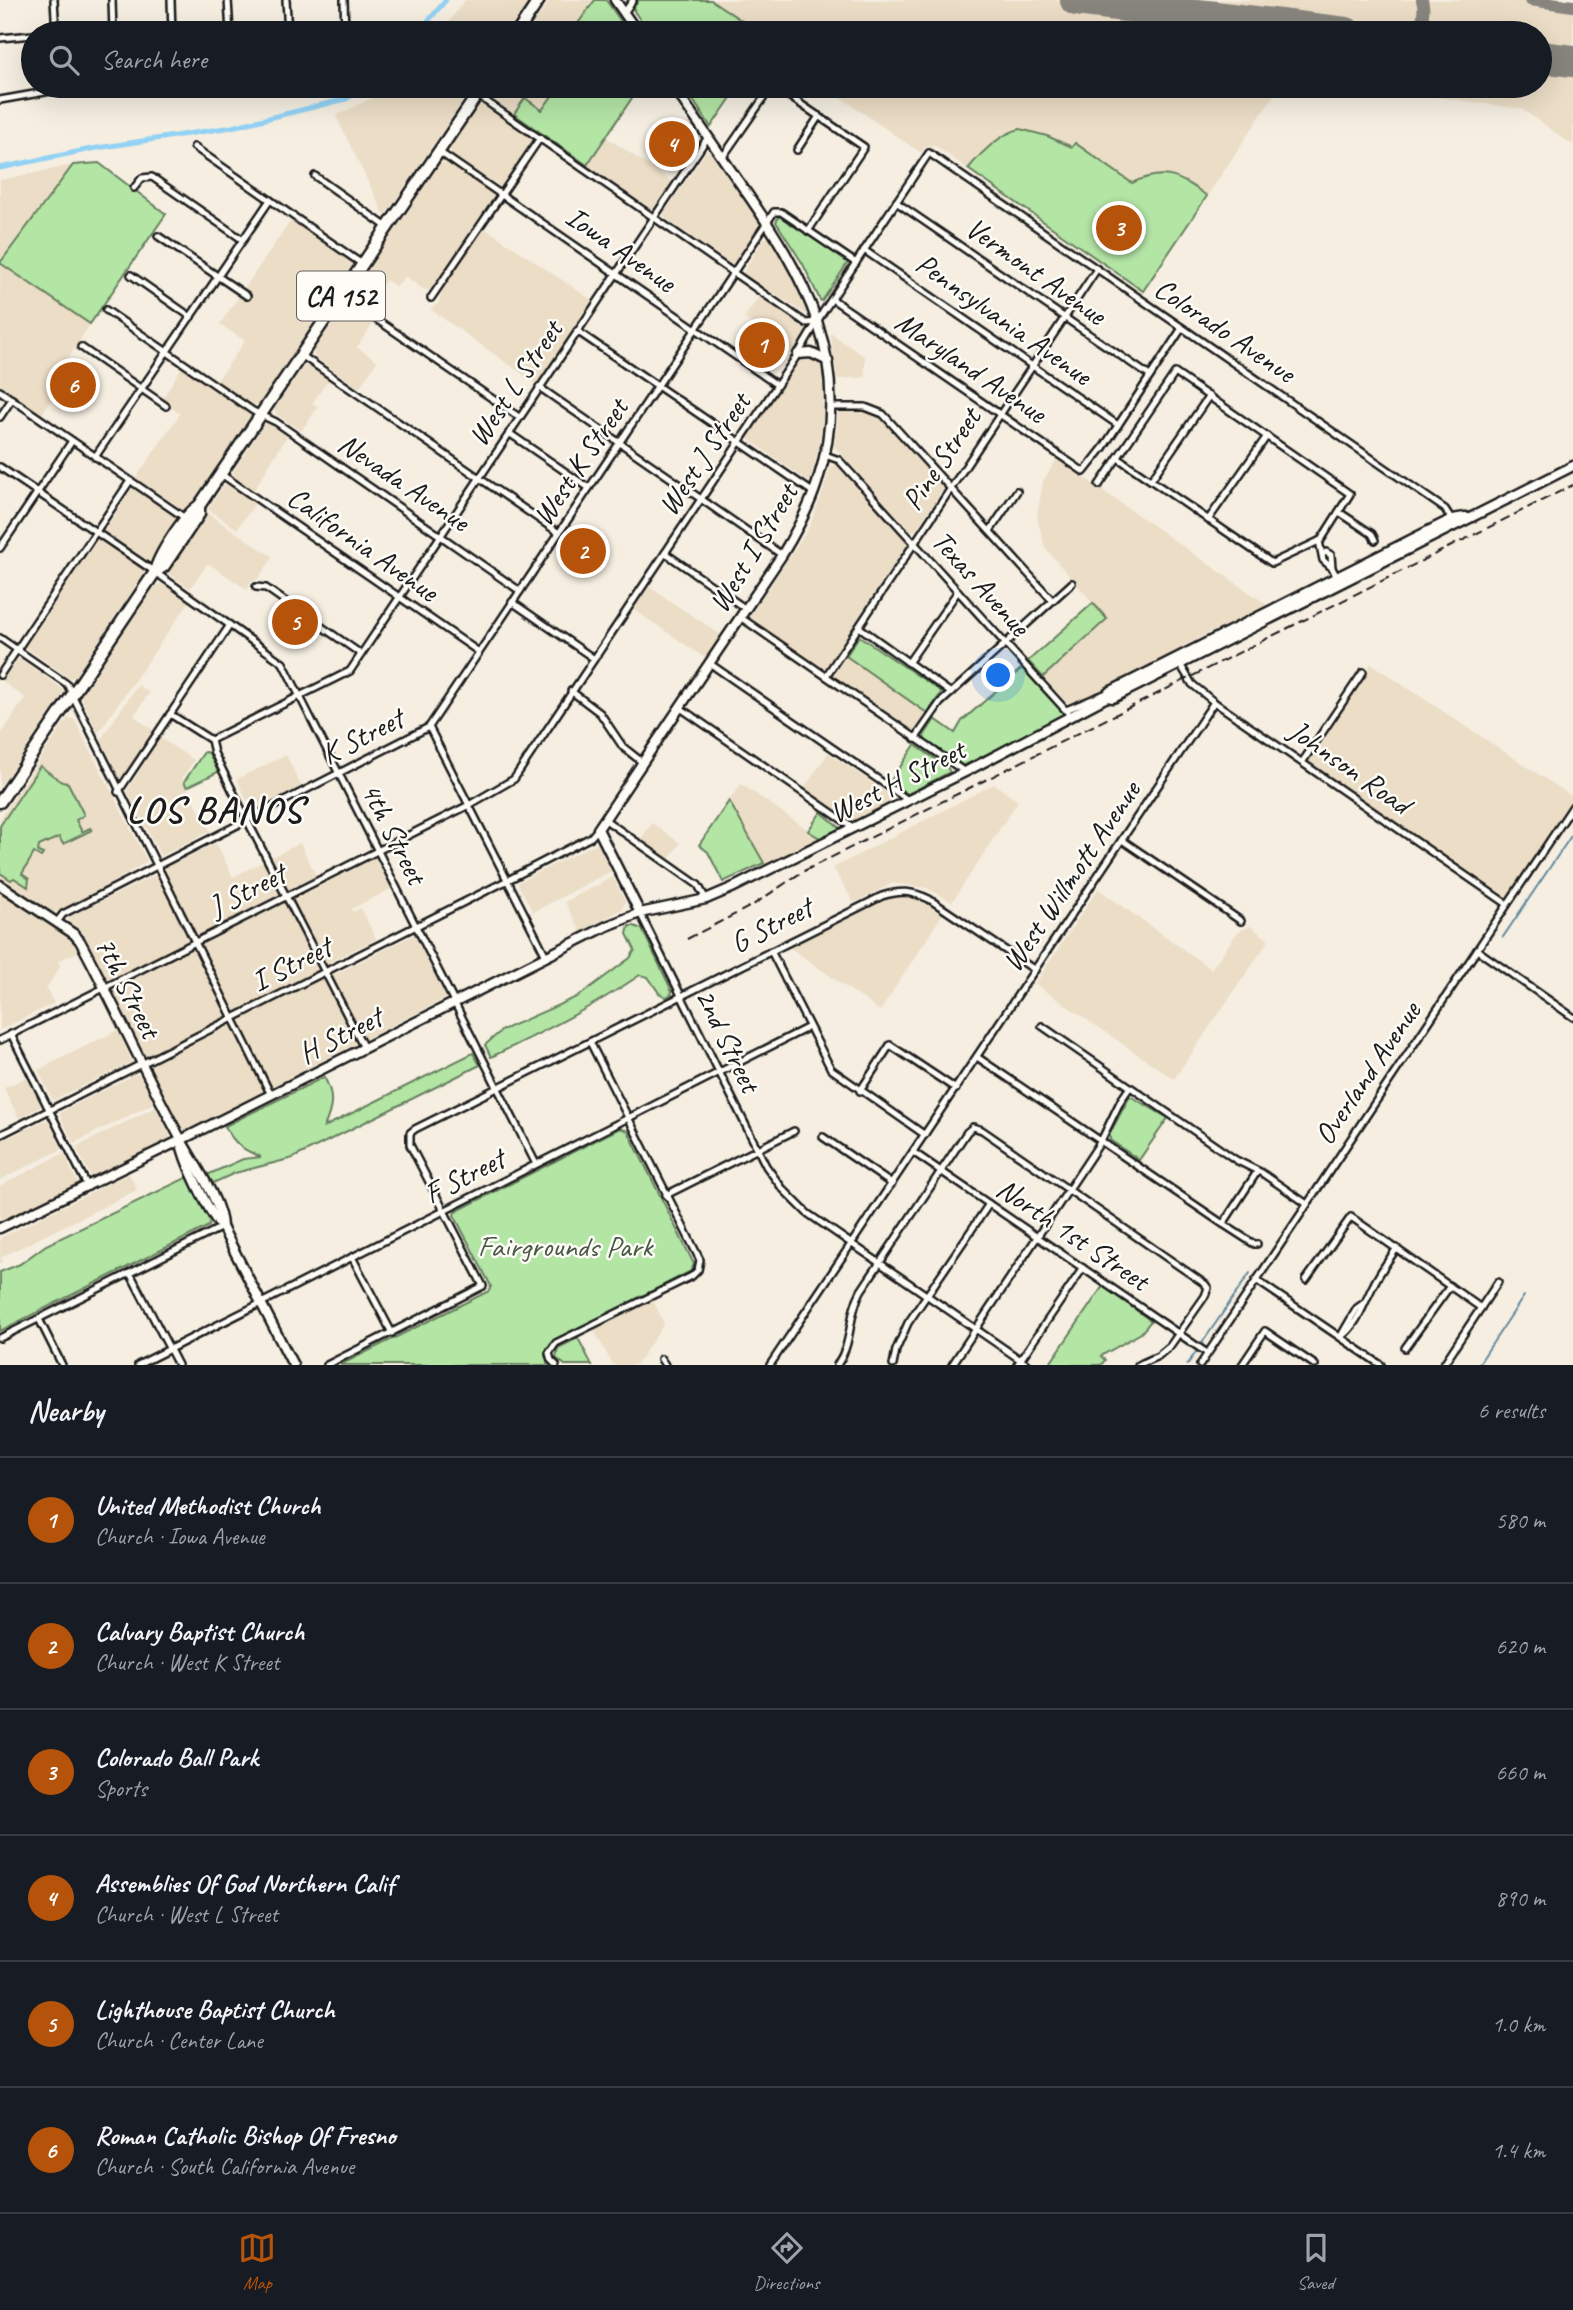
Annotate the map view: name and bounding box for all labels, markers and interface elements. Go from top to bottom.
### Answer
search box [21,21,1552,98]
icon: search [45,41,83,79]
text: Search here [101,43,207,76]
pin: 4 [649,118,695,170]
street label: Iowa Avenue [559,197,685,302]
pin: 3 [1096,202,1142,254]
street label: Vermont Avenue [958,209,1116,335]
street label: Pennsylvania Avenue [909,244,1101,395]
street label: Colorado Avenue [1147,269,1305,392]
road number: CA 152 [297,272,385,320]
street label: Maryland Avenue [888,303,1056,433]
street label: West L Street [459,310,573,453]
pin: 1 [739,319,785,371]
pin: 6 [50,359,96,411]
street label: West J Street [649,383,761,523]
street label: West K Street [524,389,638,533]
street label: Pine Street [893,398,991,517]
street label: Nevada Avenue [331,424,479,541]
street label: West I Street [700,474,808,619]
street label: California Avenue [280,478,448,611]
street label: Texas Avenue [924,522,1040,645]
pin: 2 [560,525,606,577]
pin: 5 [272,596,318,648]
your location [981,658,1015,692]
street label: K Street [315,697,413,773]
street label: Johnson Road [1280,710,1422,825]
street label: West H Street [823,729,974,831]
street label: West Willmott Avenue [993,772,1150,978]
street label: 4th Street [352,776,437,893]
district label: LOS BANOS [127,786,309,833]
street label: J Street [200,853,295,926]
street label: G Street [724,887,822,962]
street label: I Street [245,926,341,1000]
street label: 7th Street [86,930,171,1047]
street label: 2nd Street [687,982,771,1101]
street label: Overland Avenue [1305,992,1430,1152]
street label: H Street [292,996,392,1072]
street label: F Street [417,1138,514,1212]
street label: North 1st Street [989,1169,1159,1301]
park label: Fairgrounds Park [478,1227,654,1265]
text: Nearby [28,1392,104,1430]
text: 6 results [1478,1396,1545,1425]
text: United Methodist Church [95,1489,321,1522]
text: 1 [46,1506,56,1535]
text: 580 m [1496,1506,1545,1535]
text: Church · Iowa Avenue [95,1522,265,1551]
text: Calvary Baptist Church [95,1615,304,1648]
text: 2 [46,1632,56,1661]
text: 620 m [1496,1632,1545,1661]
text: Church · West K Street [95,1648,279,1677]
text: Colorado Ball Park [95,1741,258,1774]
text: 3 [46,1758,56,1787]
text: 660 m [1496,1758,1545,1787]
text: Sports [95,1774,147,1803]
text: Assemblies Of God Northern Calif [95,1867,394,1900]
text: 4 [46,1884,56,1913]
text: 890 m [1496,1884,1545,1913]
text: Church · West L Street [95,1900,278,1929]
text: Lighthouse Baptist Church [95,1993,335,2026]
text: 5 [46,2010,56,2039]
text: 1.0 km [1492,2010,1545,2039]
text: Church · Center Lane [95,2026,263,2055]
text: Roman Catholic Bishop Of Fresno [95,2119,396,2152]
text: 6 [46,2136,56,2165]
text: 1.4 km [1492,2136,1545,2165]
text: Church · South California Avenue [95,2152,354,2181]
tab: Map [238,2229,276,2295]
tab: Directions [753,2229,820,2295]
tab: Saved [1297,2229,1335,2295]

